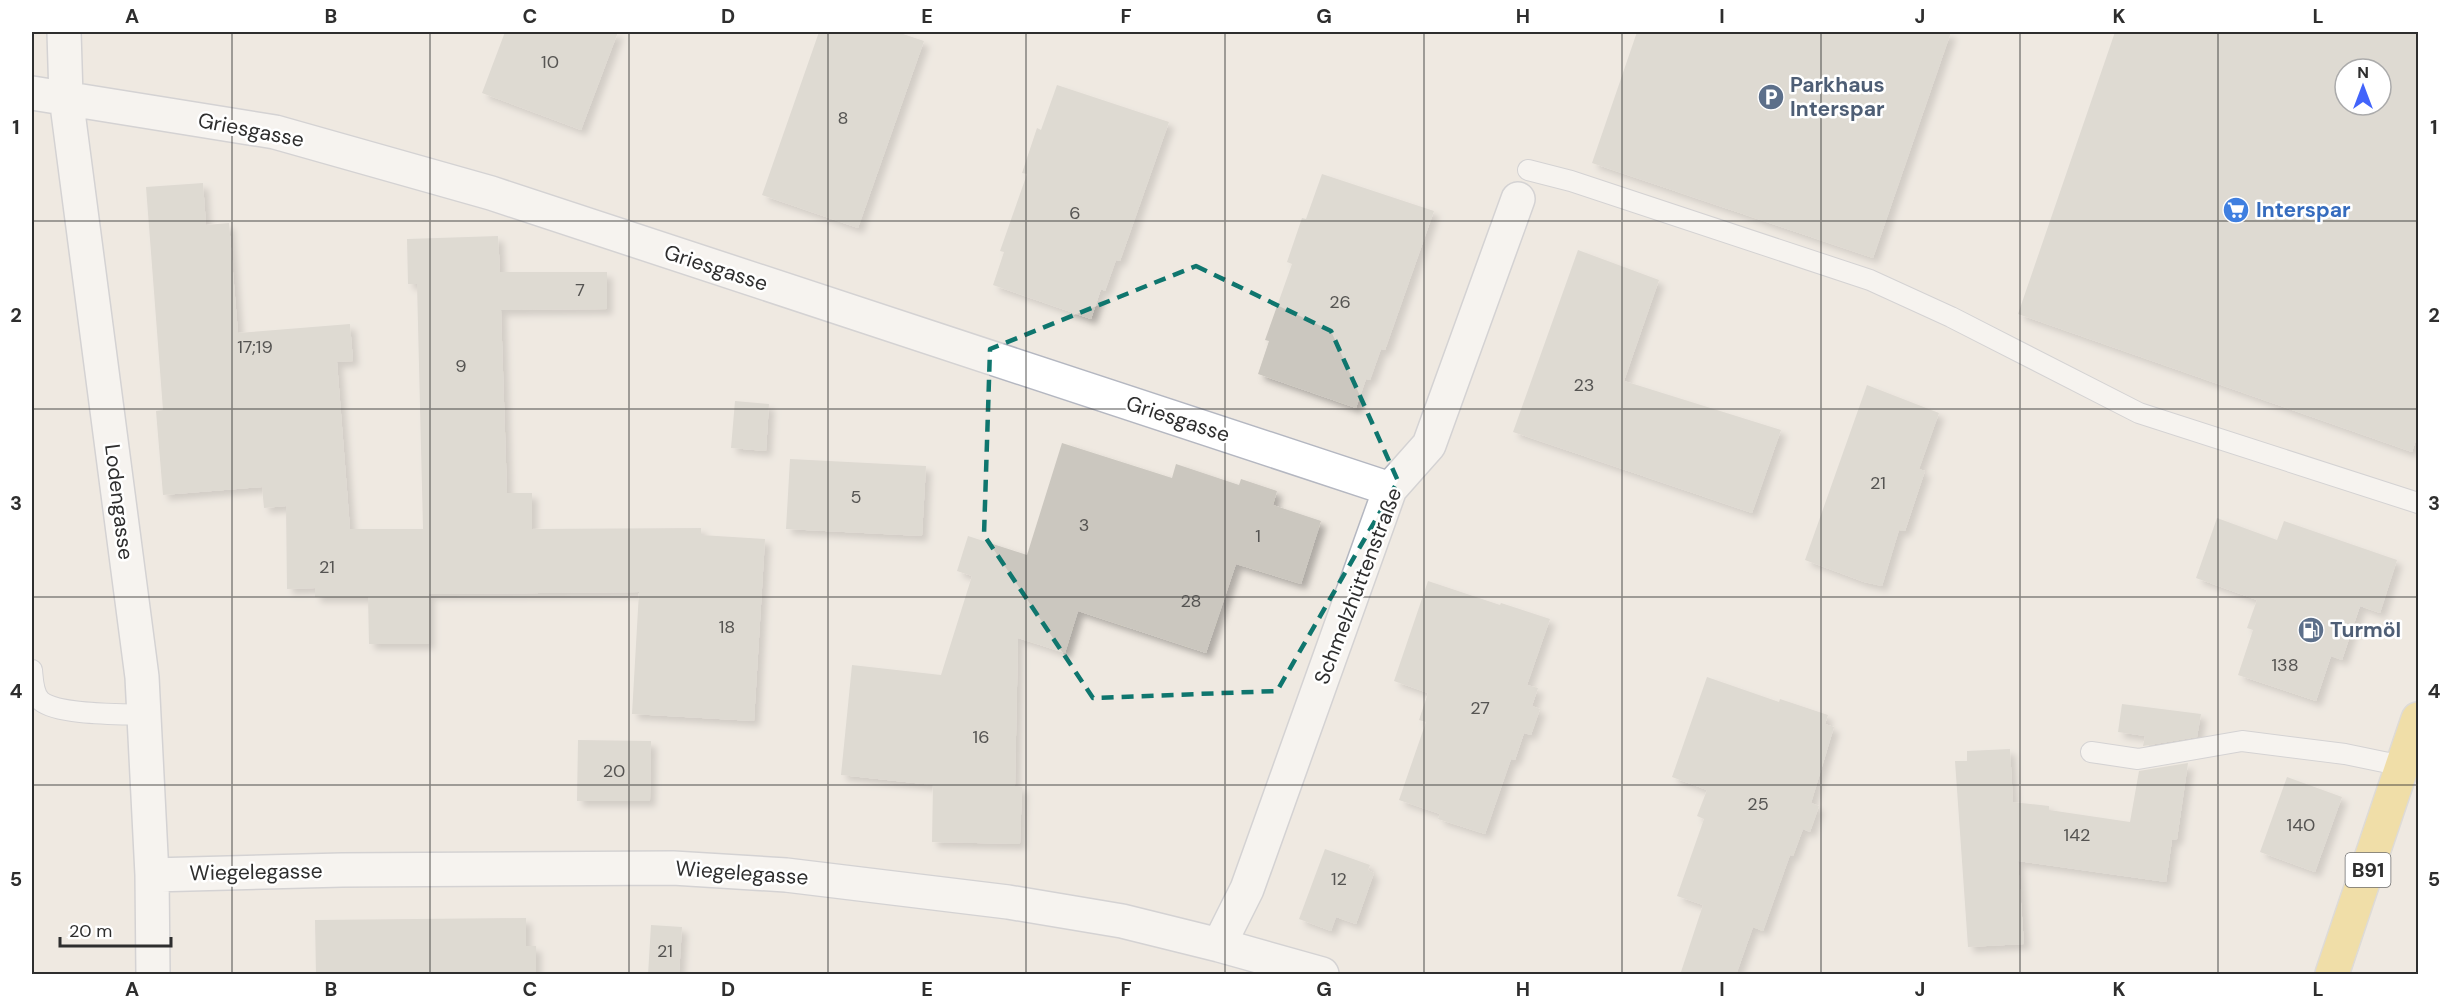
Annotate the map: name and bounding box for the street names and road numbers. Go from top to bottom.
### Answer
street label: Griesgasse [196,106,306,154]
street label: Griesgasse [661,238,771,298]
street label: Griesgasse [1123,389,1233,449]
street label: Lodengasse [98,443,140,562]
street label: Schmelzhüttenstraße [1308,484,1408,688]
road number: B91 [2346,853,2390,887]
street label: Wiegelegasse [675,854,809,892]
street label: Wiegelegasse [189,857,323,887]

